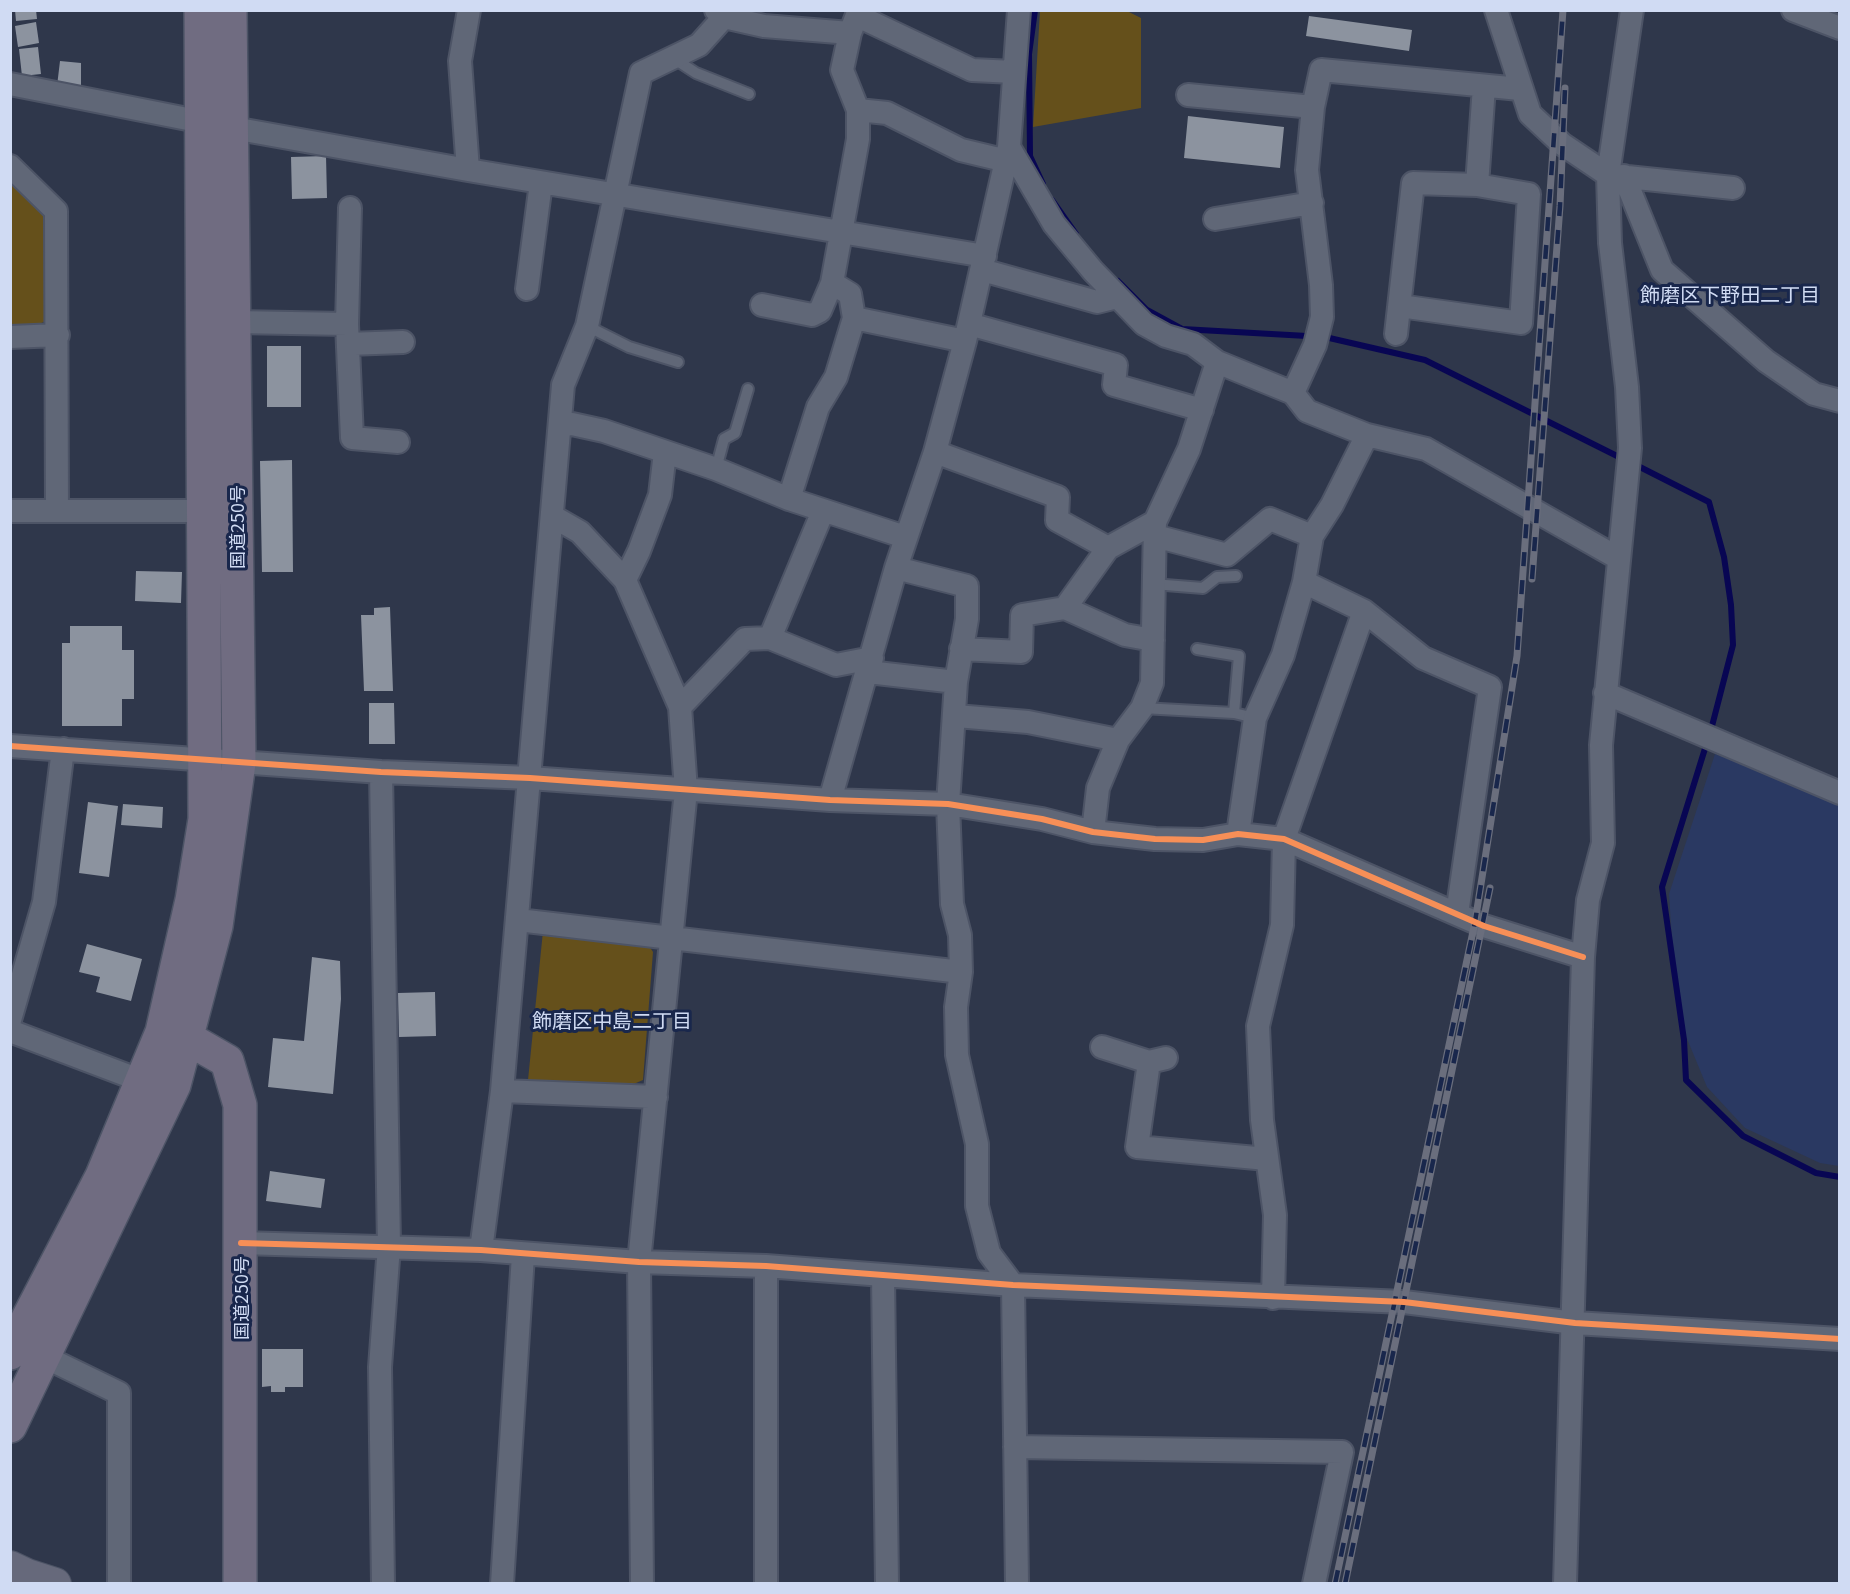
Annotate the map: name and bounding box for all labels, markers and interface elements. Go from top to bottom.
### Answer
district label: 飾磨区下野田二丁目 [1640,282,1820,306]
street label: 国道250号 [226,485,248,569]
district label: 飾磨区中島二丁目 [532,1008,692,1032]
street label: 国道250号 [230,1256,252,1340]

